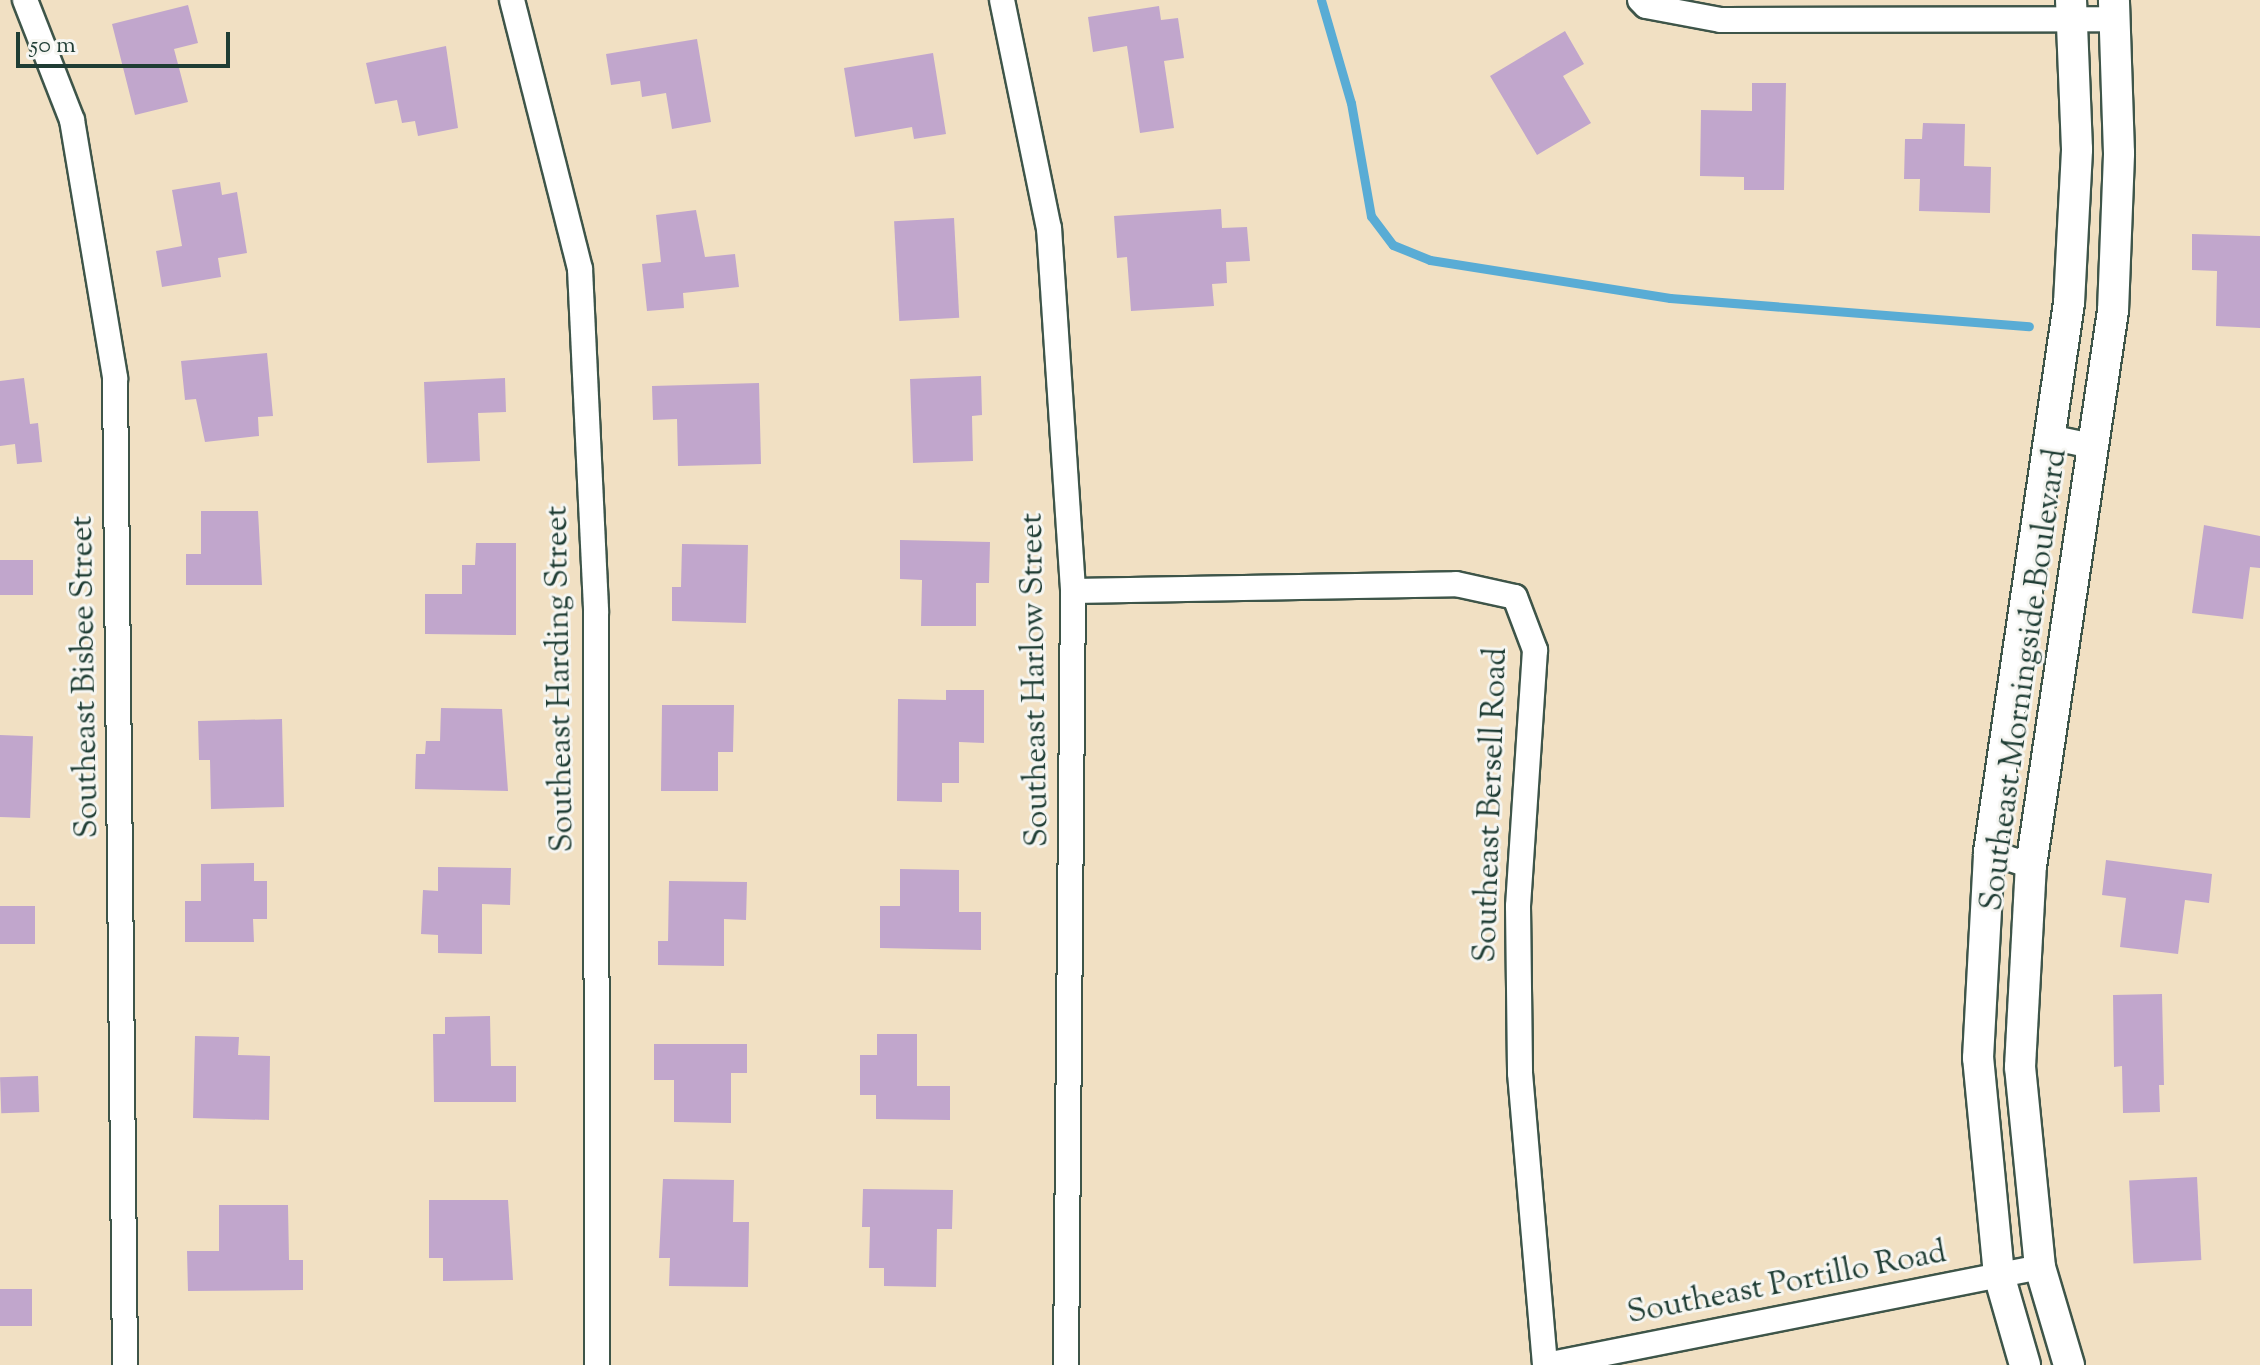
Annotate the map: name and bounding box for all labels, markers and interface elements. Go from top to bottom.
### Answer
scale bar [20,16,234,66]
text: 50 m [30,29,76,63]
street label: Southeast Morningside Boulevard [1974,446,2076,914]
street label: Southeast Harding Street [539,505,583,853]
street label: Southeast Harlow Street [1014,512,1058,848]
street label: Southeast Bisbee Street [64,515,108,839]
street label: Southeast Bersell Road [1467,647,1517,963]
street label: Southeast Portillo Road [1624,1234,1950,1334]

